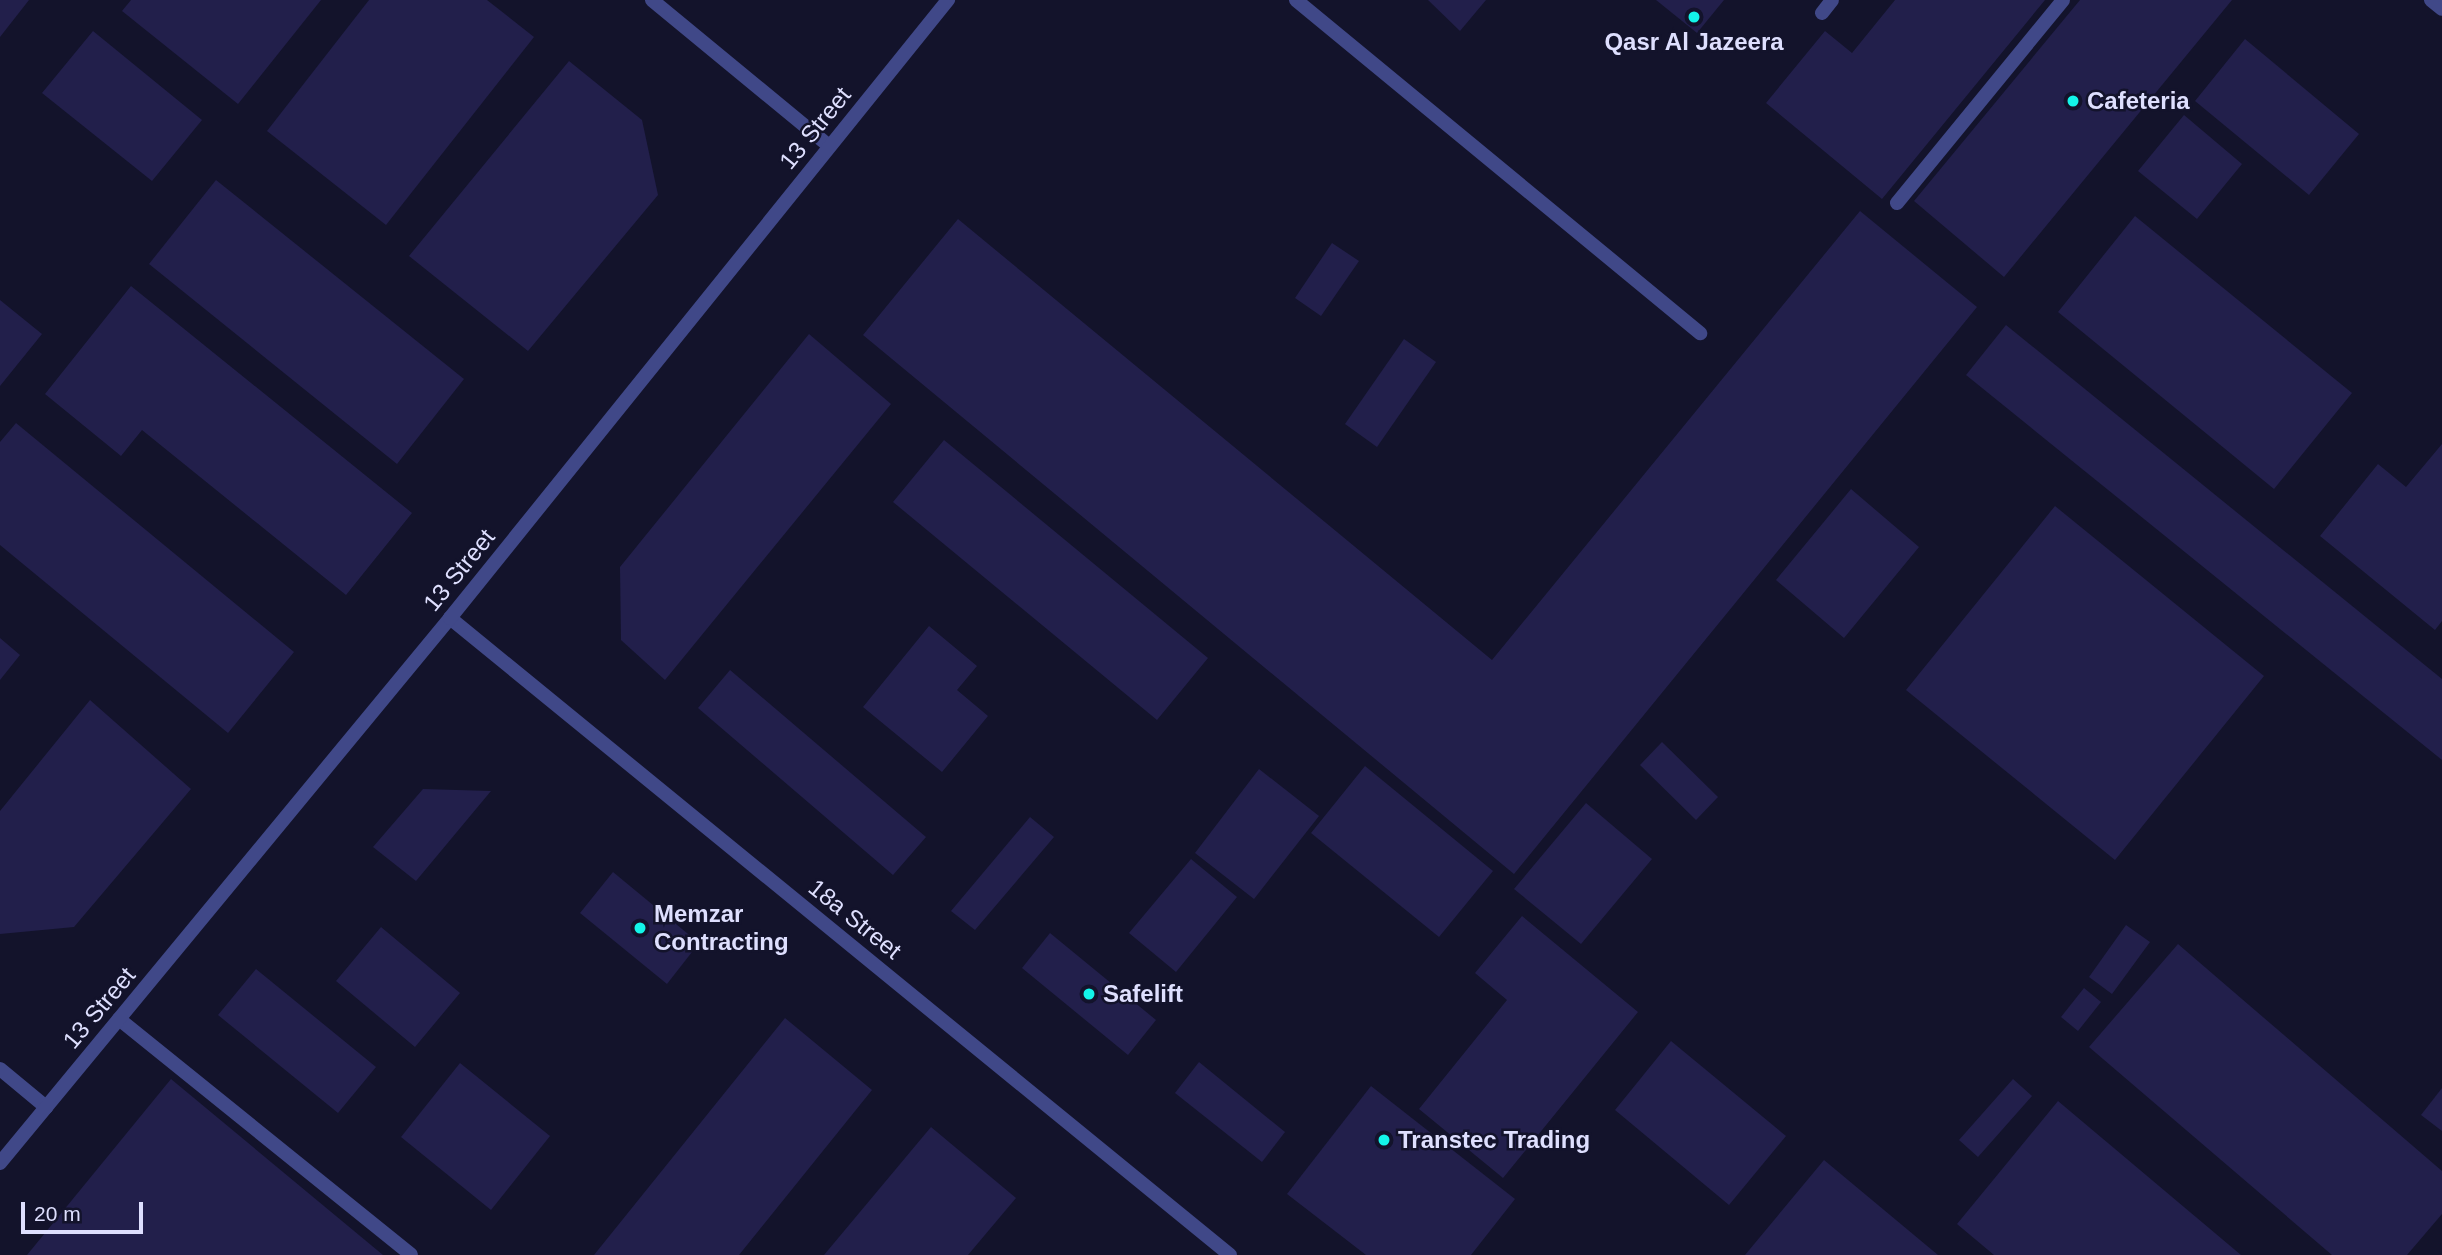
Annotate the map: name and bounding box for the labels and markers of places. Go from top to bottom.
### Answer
marker: Qasr Al Jazeera [1686,9,1702,25]
place label: Qasr Al Jazeera [1604,28,1784,56]
place label: Cafeteria [2087,87,2190,115]
marker: Cafeteria [2065,93,2081,109]
place label: Memzar Contracting [654,900,789,956]
marker: Memzar Contracting [632,920,648,936]
place label: Safelift [1103,980,1183,1008]
marker: Safelift [1081,986,1097,1002]
place label: Transtec Trading [1398,1126,1590,1154]
marker: Transtec Trading [1376,1132,1392,1148]

